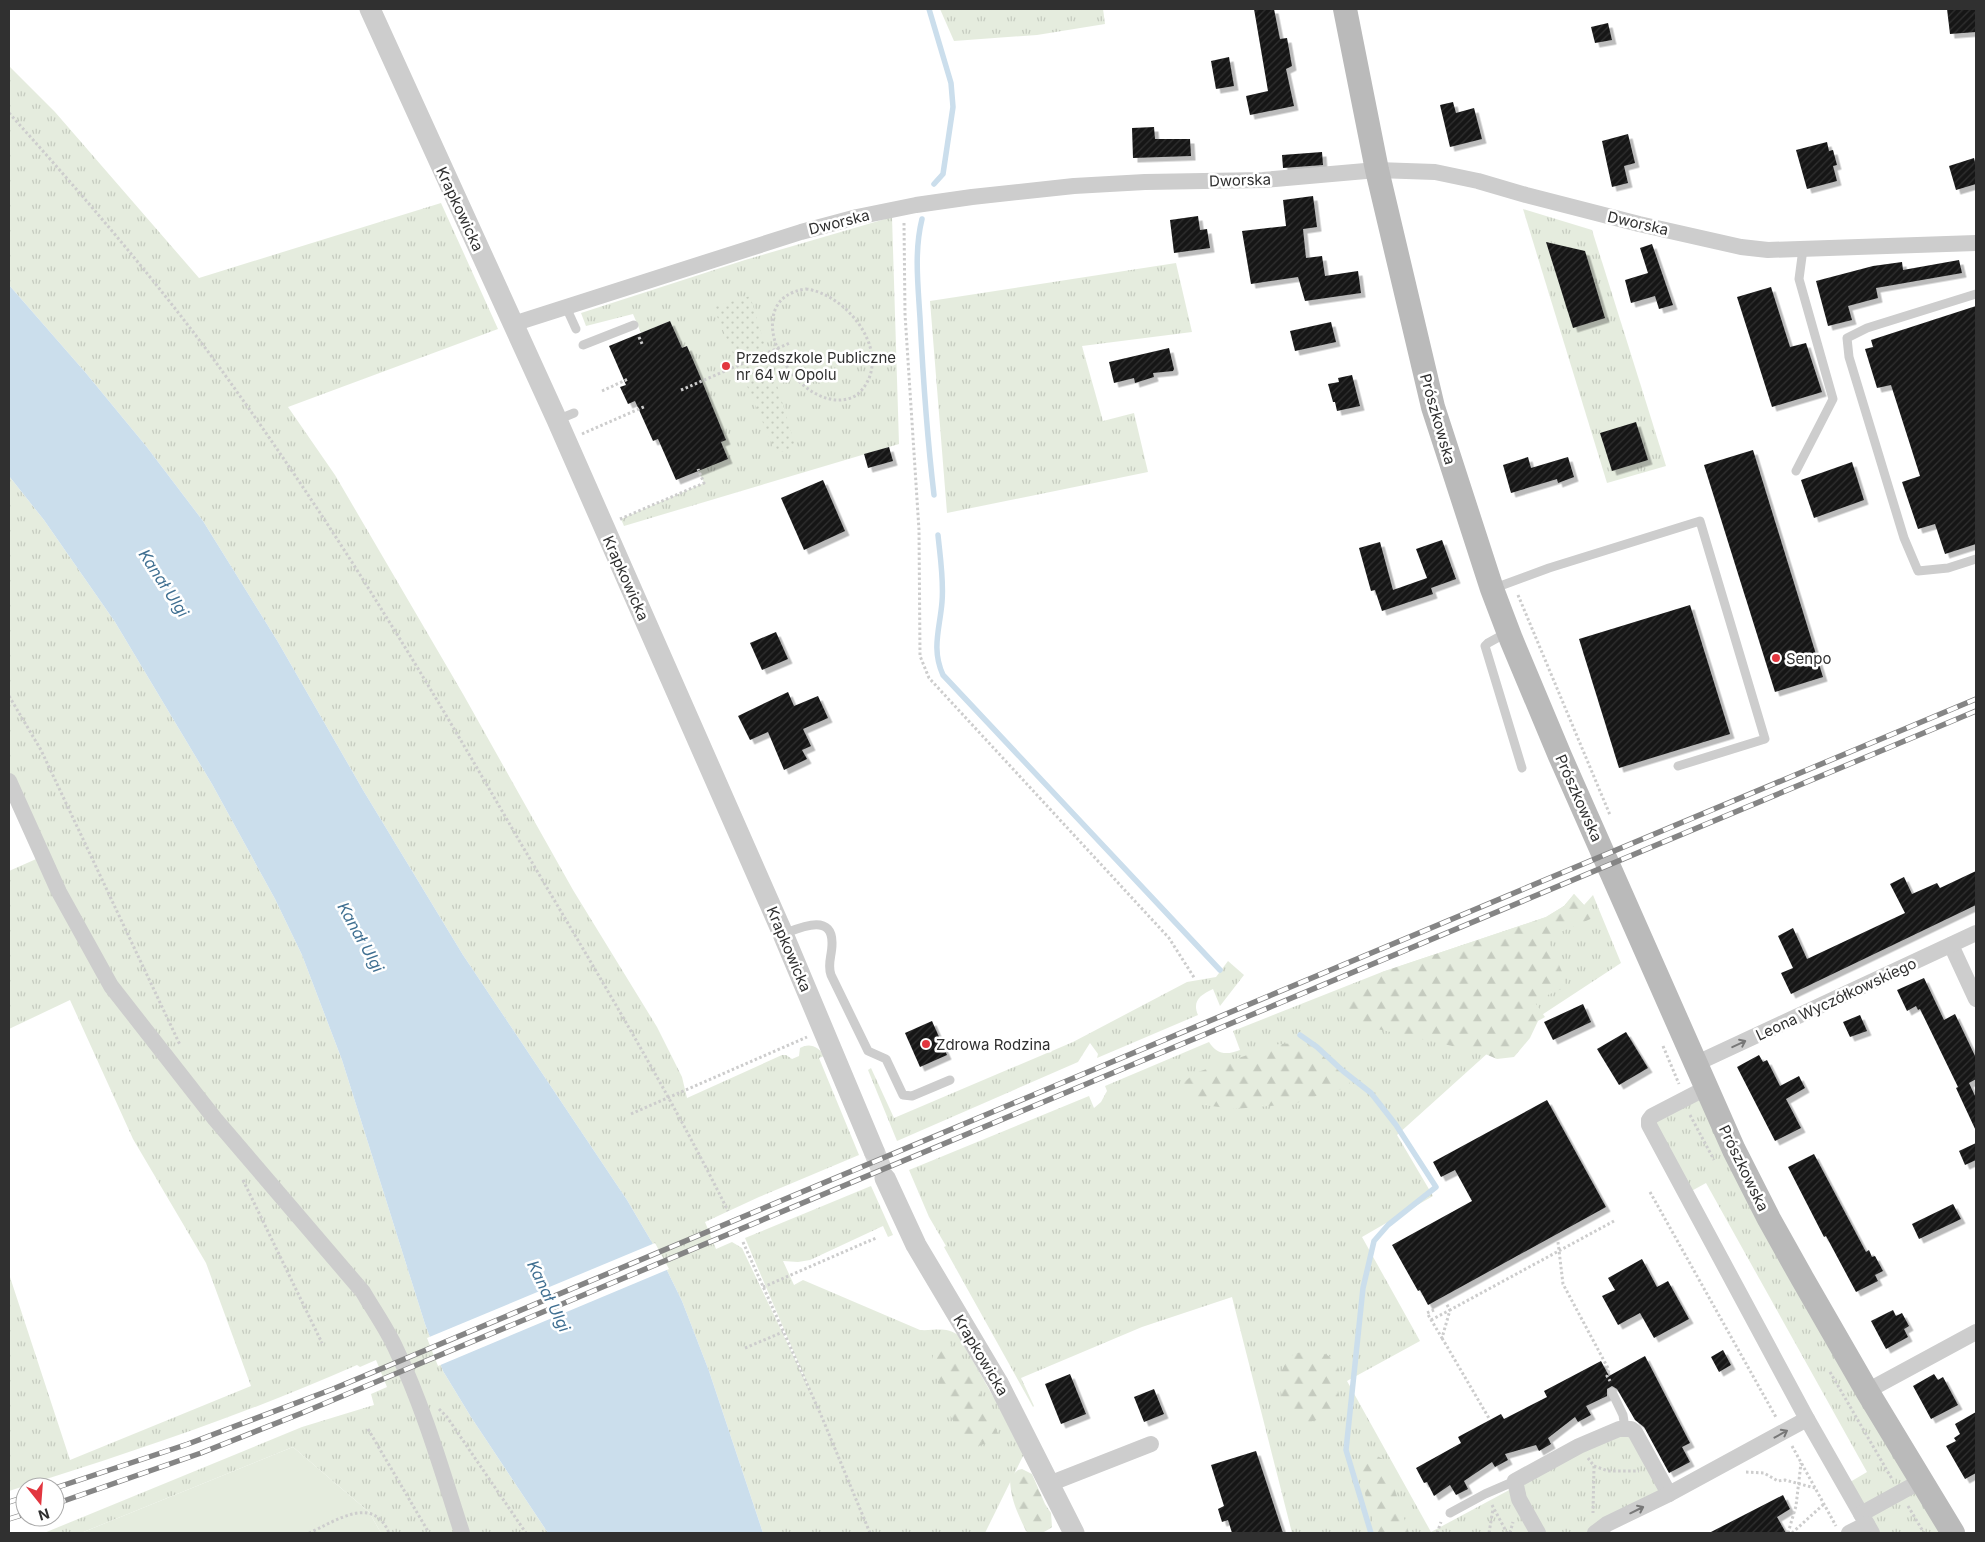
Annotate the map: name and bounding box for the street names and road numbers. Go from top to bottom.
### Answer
street label: Krapkowicka [432,164,488,254]
street label: Dworska [1209,169,1271,191]
street label: Dworska [807,205,871,239]
street label: Dworska [1606,207,1670,239]
street label: Prószkowska [1416,371,1460,467]
street label: Krapkowicka [599,533,653,623]
street label: Prószkowska [1551,751,1607,845]
street label: Krapkowicka [762,903,816,995]
street label: Leona Wyczółkowskiego [1753,953,1919,1045]
street label: Prószkowska [1715,1122,1773,1214]
street label: Krapkowicka [949,1311,1013,1399]

